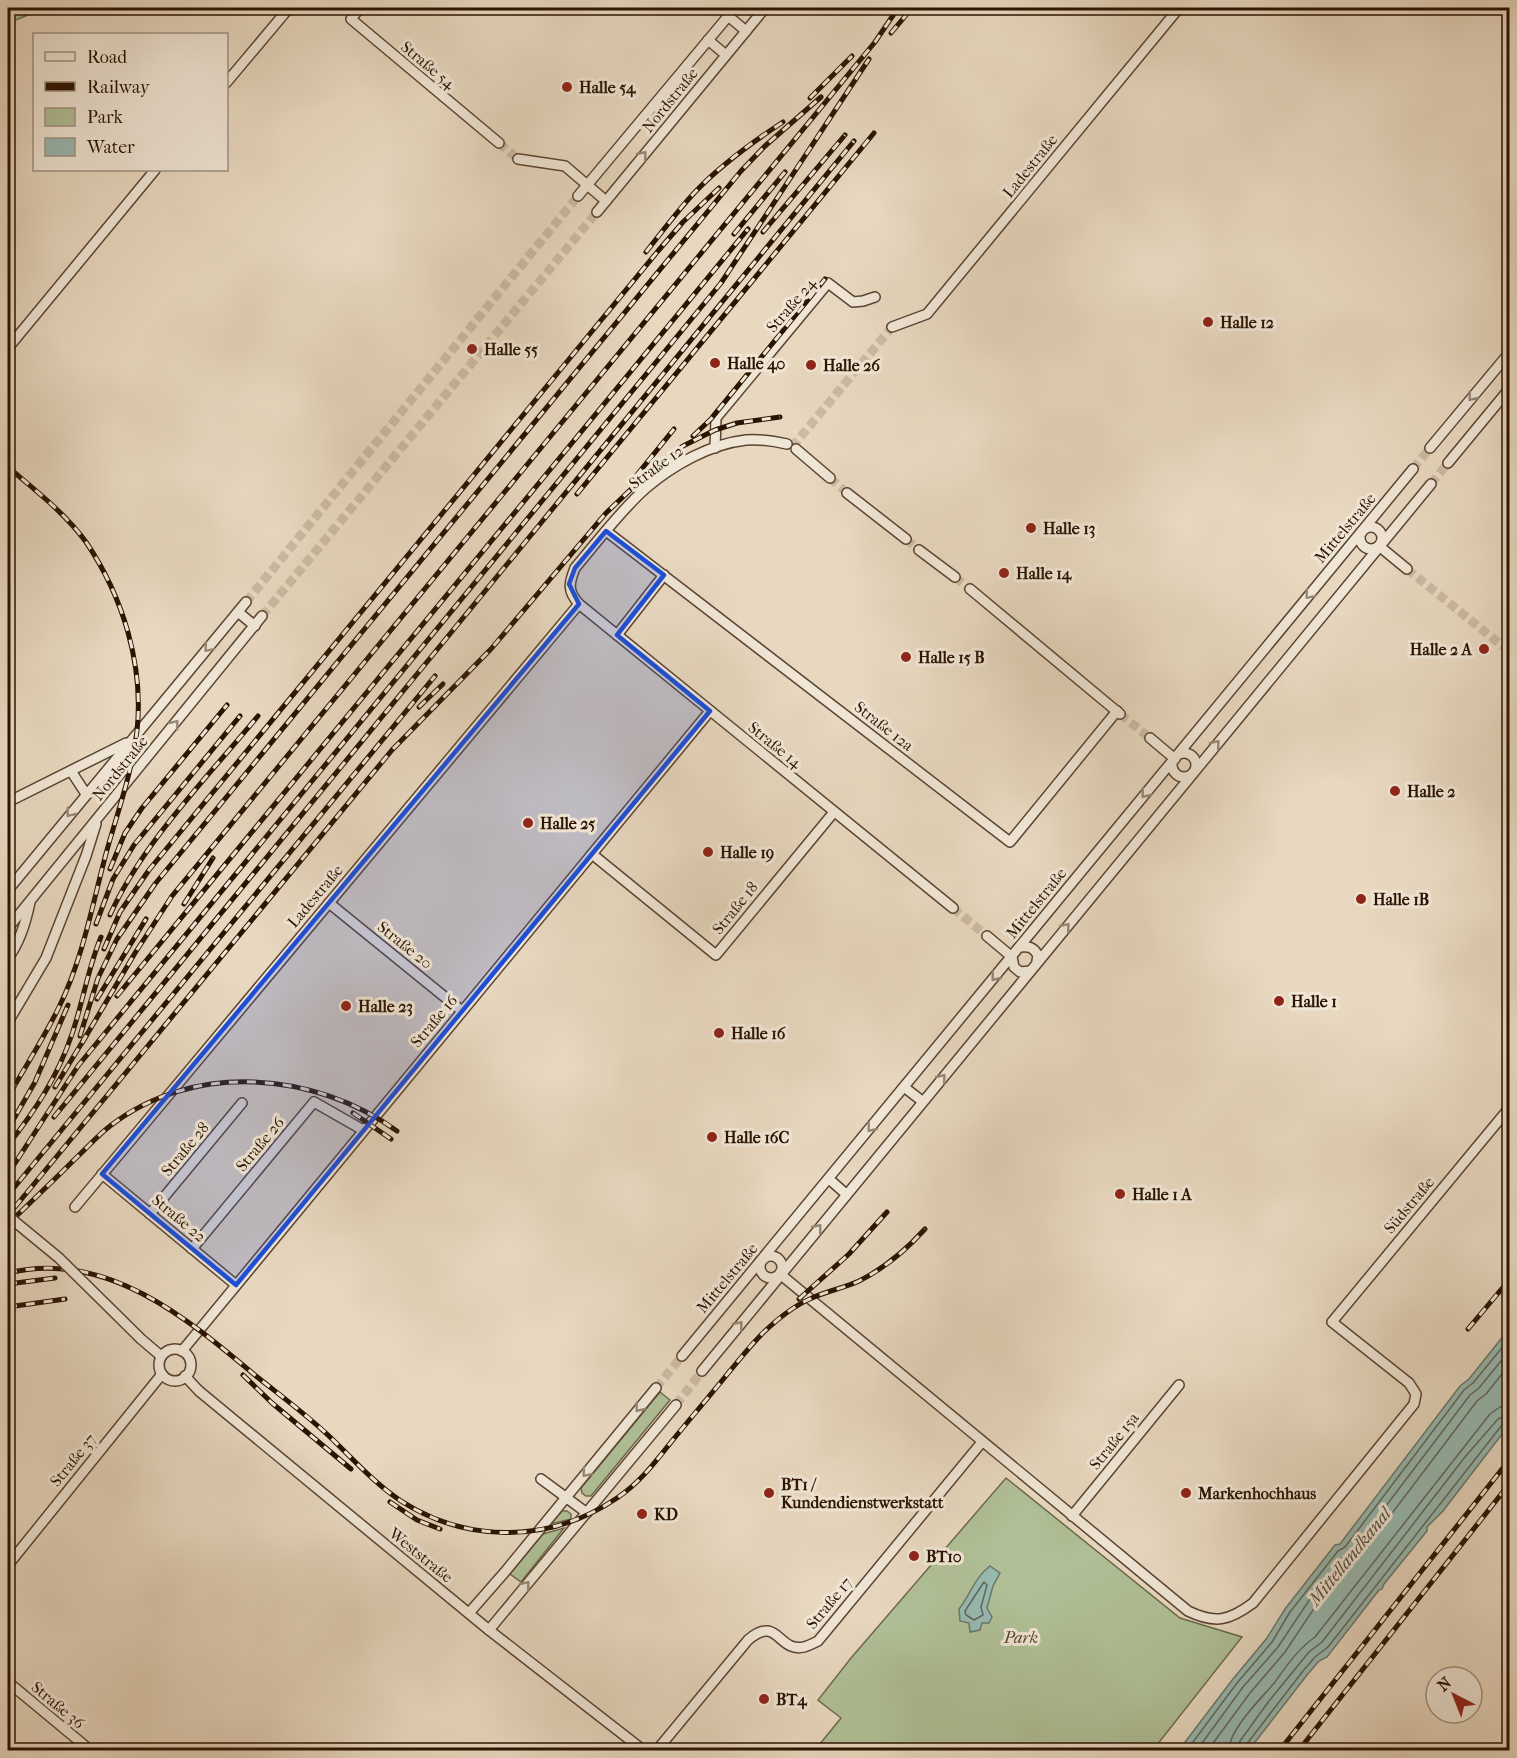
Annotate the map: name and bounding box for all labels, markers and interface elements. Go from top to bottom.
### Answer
legend [33,33,228,171]
street label: Straße 54 [397,37,459,93]
text: Road [87,47,127,68]
street label: Nordstraße [638,64,702,136]
text: Railway [87,77,151,98]
place label: Halle 54 [579,78,637,98]
marker: Halle 54 [560,80,574,94]
text: Park [87,107,124,128]
street label: Ladestraße [999,130,1061,202]
text: Water [86,137,135,158]
one-way arrow [636,151,647,162]
street label: Straße 24 [762,273,820,336]
place label: Halle 12 [1220,313,1274,332]
marker: Halle 12 [1201,315,1215,329]
place label: Halle 55 [484,340,538,359]
marker: Halle 55 [465,342,479,356]
place label: Halle 40 [727,354,786,374]
marker: Halle 40 [708,356,722,370]
place label: Halle 26 [823,356,880,375]
marker: Halle 26 [804,358,818,372]
one-way arrow [1469,390,1480,401]
street label: Straße 12 [625,441,687,493]
street label: Mittelstraße [1310,489,1380,567]
place label: Halle 13 [1043,519,1095,539]
marker: Halle 13 [1024,521,1038,535]
place label: Halle 14 [1016,564,1073,584]
marker: Halle 14 [997,566,1011,580]
one-way arrow [1305,588,1316,599]
place label: Halle 2 A [1410,640,1473,659]
one-way arrow [205,641,216,652]
marker: Halle 2 A [1477,642,1491,656]
place label: Halle 15 B [918,648,985,667]
marker: Halle 15 B [899,650,913,664]
street label: Straße 12a [851,697,918,755]
street label: Straße 14 [744,718,806,773]
one-way arrow [168,720,179,731]
street label: Nordstraße [88,732,152,804]
one-way arrow [1209,740,1220,751]
place label: Halle 2 [1407,782,1455,801]
marker: Halle 2 [1388,784,1402,798]
one-way arrow [1142,788,1153,799]
one-way arrow [66,807,77,818]
place label: Halle 25 [540,814,595,833]
marker: Halle 25 [521,816,535,830]
place label: Halle 19 [720,843,774,863]
marker: Halle 19 [701,845,715,859]
street label: Ladestraße [283,861,347,931]
street label: Mittelstraße [1002,864,1070,942]
street label: Straße 18 [708,878,762,938]
place label: Halle 1B [1373,890,1429,909]
marker: Halle 1B [1354,892,1368,906]
street label: Straße 20 [374,917,436,973]
one-way arrow [1058,923,1069,934]
one-way arrow [991,971,1002,982]
street label: Straße 16 [407,991,462,1051]
place label: Halle 1 [1291,992,1337,1011]
marker: Halle 1 [1272,994,1286,1008]
place label: Halle 23 [358,997,413,1017]
marker: Halle 23 [339,999,353,1013]
place label: Halle 16 [731,1024,786,1043]
marker: Halle 16 [712,1026,726,1040]
one-way arrow [934,1074,945,1085]
street label: Straße 26 [232,1113,288,1175]
street label: Straße 28 [157,1118,213,1180]
one-way arrow [867,1121,878,1132]
place label: Halle 16C [724,1128,789,1147]
marker: Halle 16C [705,1130,719,1144]
street label: Südstraße [1380,1173,1438,1237]
place label: Halle 1 A [1132,1185,1192,1204]
marker: Halle 1 A [1113,1187,1127,1201]
street label: Straße 22 [148,1190,210,1246]
one-way arrow [810,1224,821,1235]
street label: Mittelstraße [692,1239,762,1317]
one-way arrow [732,1321,743,1332]
one-way arrow [636,1401,647,1412]
street label: Straße 15a [1085,1408,1143,1474]
street label: Straße 37 [46,1429,100,1490]
one-way arrow [582,1467,593,1478]
place label: BT1 / Kundendienstwerkstatt [781,1475,944,1512]
place label: Markenhochhaus [1197,1484,1316,1503]
marker: BT1 / Kundendienstwerkstatt [762,1486,776,1500]
marker: Markenhochhaus [1179,1486,1193,1500]
water label: Mittellandkanal [1303,1502,1397,1611]
place label: KD [654,1505,678,1524]
marker: KD [635,1507,649,1521]
street label: Weststraße [384,1523,457,1587]
place label: BT10 [926,1547,962,1566]
marker: BT10 [907,1549,921,1563]
street label: Straße 17 [802,1573,856,1633]
one-way arrow [519,1581,530,1592]
park label: Park [1003,1628,1038,1647]
north arrow [1424,1665,1484,1725]
text: N [1433,1673,1456,1695]
street label: Straße 36 [28,1677,89,1733]
place label: BT4 [776,1690,808,1710]
marker: BT4 [757,1692,771,1706]

